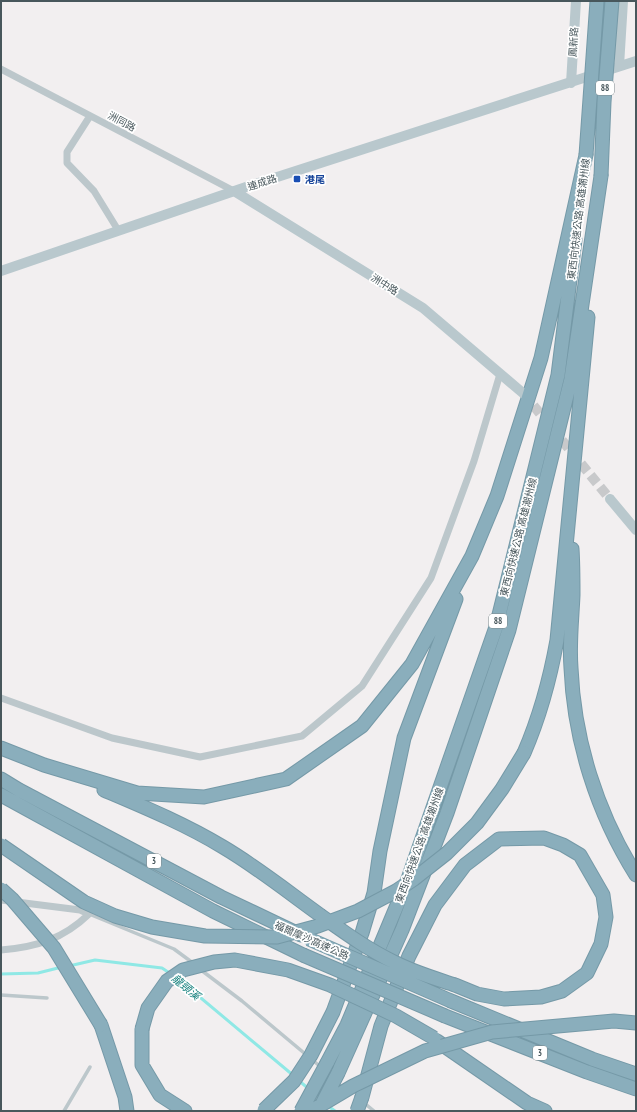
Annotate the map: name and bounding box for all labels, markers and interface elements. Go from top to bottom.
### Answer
street label: 鳳新路 [566,27,581,57]
road number: 88 [596,81,614,95]
street label: 洲同路 [105,109,138,134]
street label: 東西向快速公路 高雄潮州線 [565,158,592,280]
street label: 連成路 [246,172,278,193]
place label: 港尾 [305,173,325,186]
marker: 港尾 [292,174,302,184]
street label: 洲中路 [369,271,401,298]
street label: 東西向快速公路 高雄潮州線 [497,476,540,598]
road number: 88 [489,614,507,628]
street label: 東西向快速公路 高雄潮州線 [392,786,446,905]
road number: 3 [147,854,161,868]
street label: 福爾摩沙高速公路 [273,918,351,963]
water label: 龍頸溪 [169,971,205,1004]
road number: 3 [533,1046,547,1060]

